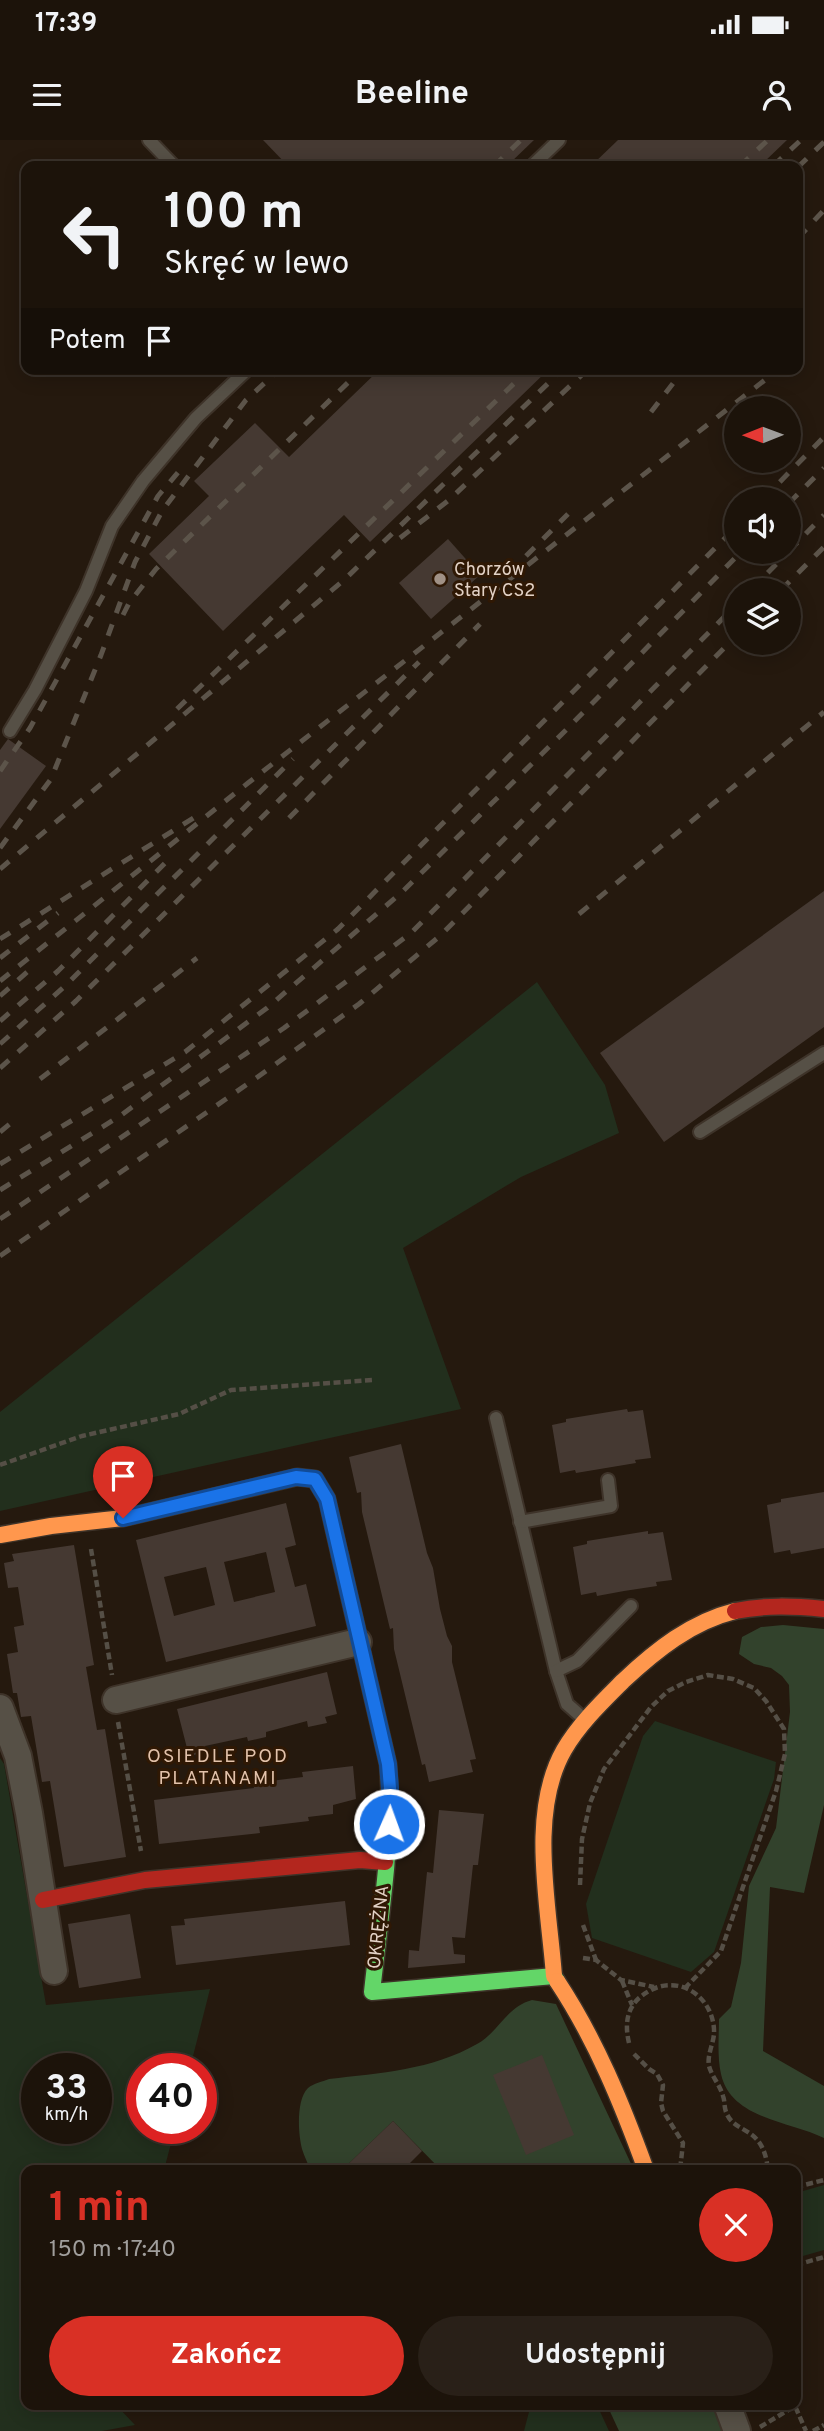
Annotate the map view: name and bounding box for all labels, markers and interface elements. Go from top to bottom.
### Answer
text: 17:39 [35,8,97,41]
text: Beeline [355,75,469,115]
icon: menu [28,76,66,114]
icon: person [758,76,796,114]
text: 100 m [164,184,303,246]
icon: left [49,189,140,280]
text: Skręć w lewo [164,245,349,285]
icon: arrive [140,322,178,360]
text: Potem [49,325,126,358]
north arrow [724,396,802,472]
map controls [724,396,801,655]
button: sound [724,487,801,564]
place label: Chorzów Stary CS2 [454,559,535,603]
marker: Chorzów Stary CS2 [432,571,448,587]
button: layers [724,578,801,655]
pin [93,1446,153,1518]
icon: arrive [104,1457,142,1495]
district label: OSIEDLE POD PLATANAMI [147,1745,289,1791]
position arrow [352,1787,426,1861]
street label: OKRĘŻNA [362,1884,395,1970]
speed limit sign: 40 [126,2053,217,2144]
text: 33 [46,2067,87,2111]
text: km/h [45,2104,88,2127]
text: 1 min [49,2183,150,2236]
button: close [699,2188,773,2262]
text: 150 m · 17:40 [49,2236,176,2265]
button: Zakończ [49,2316,404,2396]
button: Udostępnij [418,2316,773,2396]

